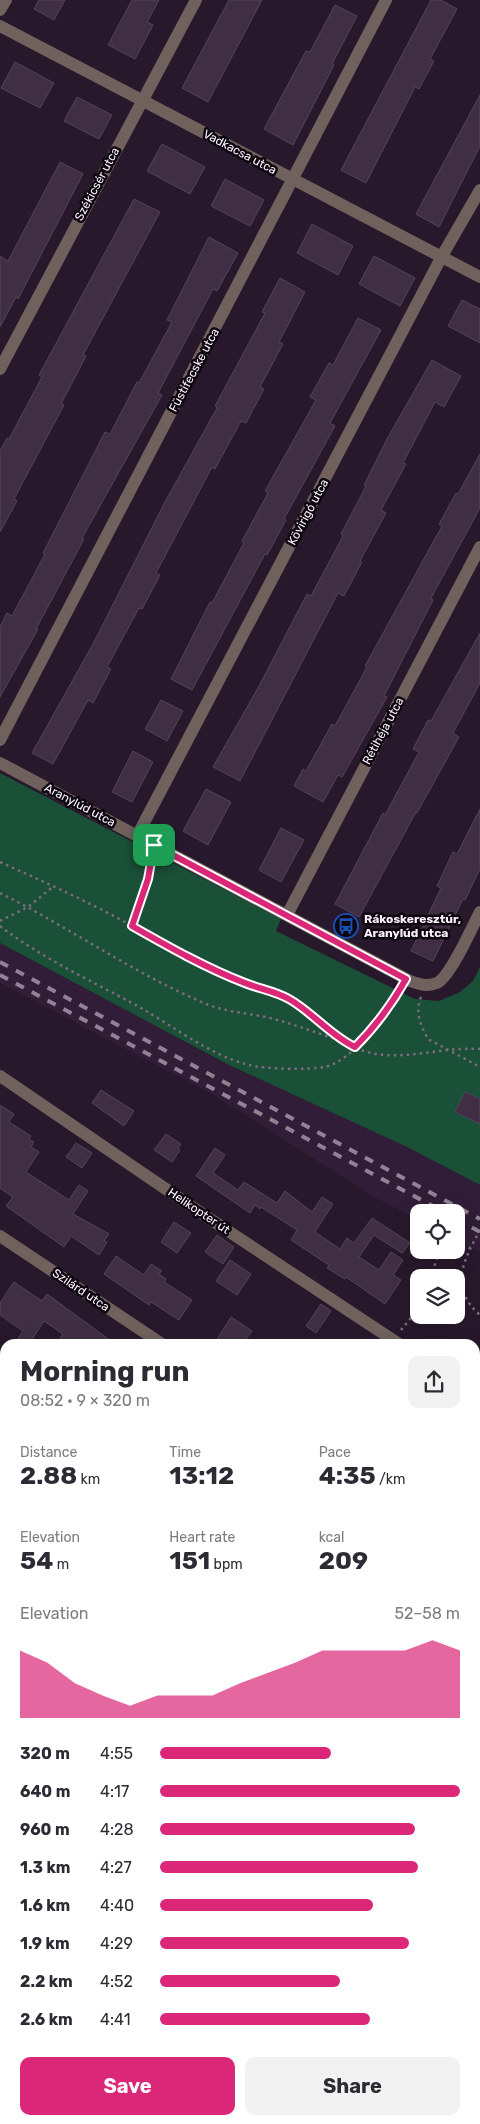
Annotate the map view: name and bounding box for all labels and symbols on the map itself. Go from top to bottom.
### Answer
street label: Vadkacsa utca [201,127,279,177]
street label: Székicsér utca [72,145,122,223]
street label: Füstifecske utca [166,326,222,414]
street label: Kövirigó utca [285,477,331,547]
street label: Rétihéja utca [359,695,407,767]
street label: Aranylúd utca [42,780,118,830]
pin [133,824,175,866]
place label: Rákoskeresztúr, Aranylúd utca [364,912,461,940]
bus stop icon: Rákoskeresztúr, Aranylúd utca [333,913,359,939]
street label: Helikopter út [165,1185,233,1237]
street label: Szilárd utca [50,1266,112,1314]

